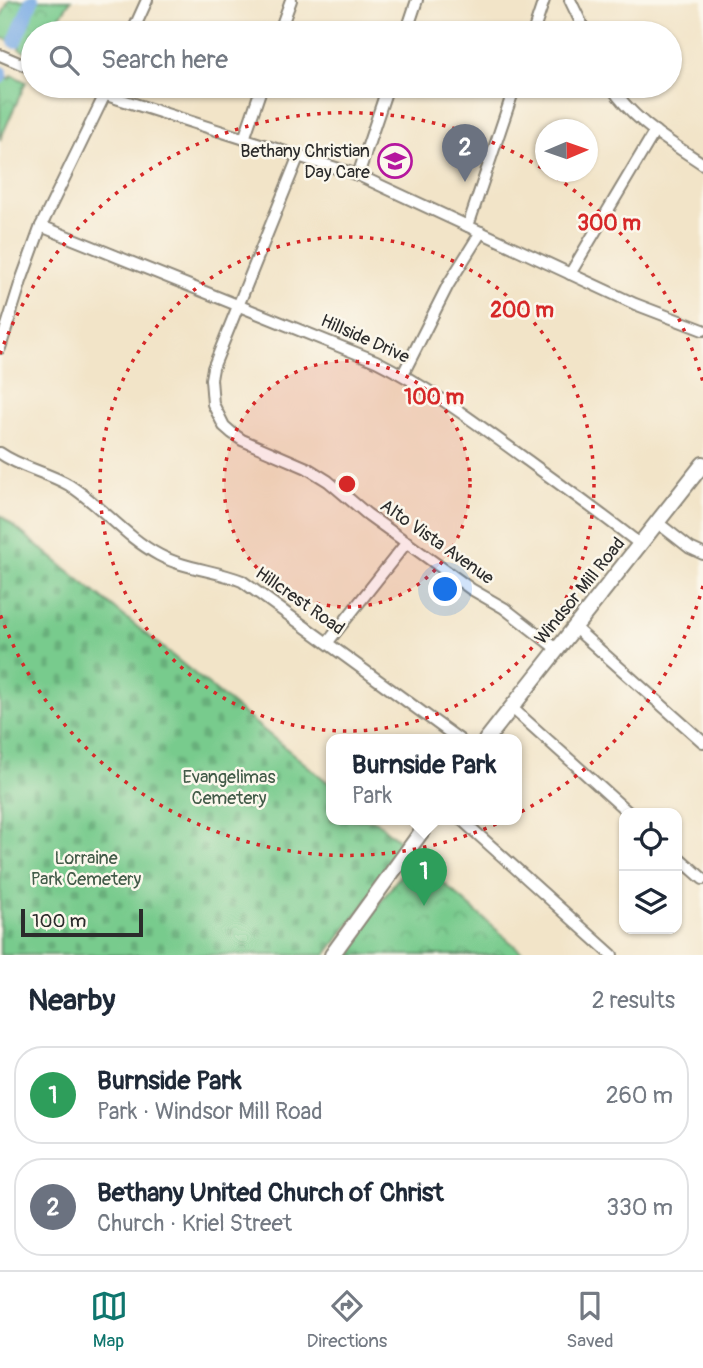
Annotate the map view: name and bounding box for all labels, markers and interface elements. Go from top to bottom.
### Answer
search box [21,21,682,98]
icon: search [45,41,83,79]
text: Search here [101,44,228,76]
north arrow [535,119,598,182]
pin: 2 [442,124,488,182]
place label: Bethany Christian Day Care [240,140,370,184]
school or university icon: Bethany Christian Day Care [376,142,414,180]
text: 300 m [577,210,641,237]
text: 200 m [490,297,554,324]
street label: Hillside Drive [317,309,413,369]
text: 100 m [404,384,464,411]
centre of rings [335,472,359,496]
street label: Alto Vista Avenue [376,494,498,590]
street label: Windsor Mill Road [530,533,630,649]
street label: Hillcrest Road [251,562,349,640]
your location [428,572,462,606]
popup [326,734,522,825]
text: Burnside Park [352,749,496,781]
park label: Evangelimas Cemetery [183,766,275,810]
text: Park [352,781,392,810]
map controls [619,808,682,934]
button: locate [619,808,682,871]
park label: Lorraine Park Cemetery [31,847,141,891]
pin: 1 [401,848,447,906]
button: layers [619,871,682,934]
scale bar [21,906,144,938]
text: 100 m [32,909,86,933]
text: Nearby [28,982,115,1019]
text: 2 results [592,986,675,1015]
text: Burnside Park [97,1065,242,1097]
text: 1 [49,1081,58,1110]
text: 260 m [606,1081,673,1110]
text: Park · Windsor Mill Road [97,1097,323,1126]
text: Bethany United Church of Christ [97,1177,444,1209]
text: 2 [47,1193,59,1222]
text: 330 m [606,1193,673,1222]
text: Church · Kriel Street [97,1209,292,1238]
tab: Map [90,1287,128,1353]
tab: Directions [307,1287,387,1353]
tab: Saved [566,1287,613,1353]

